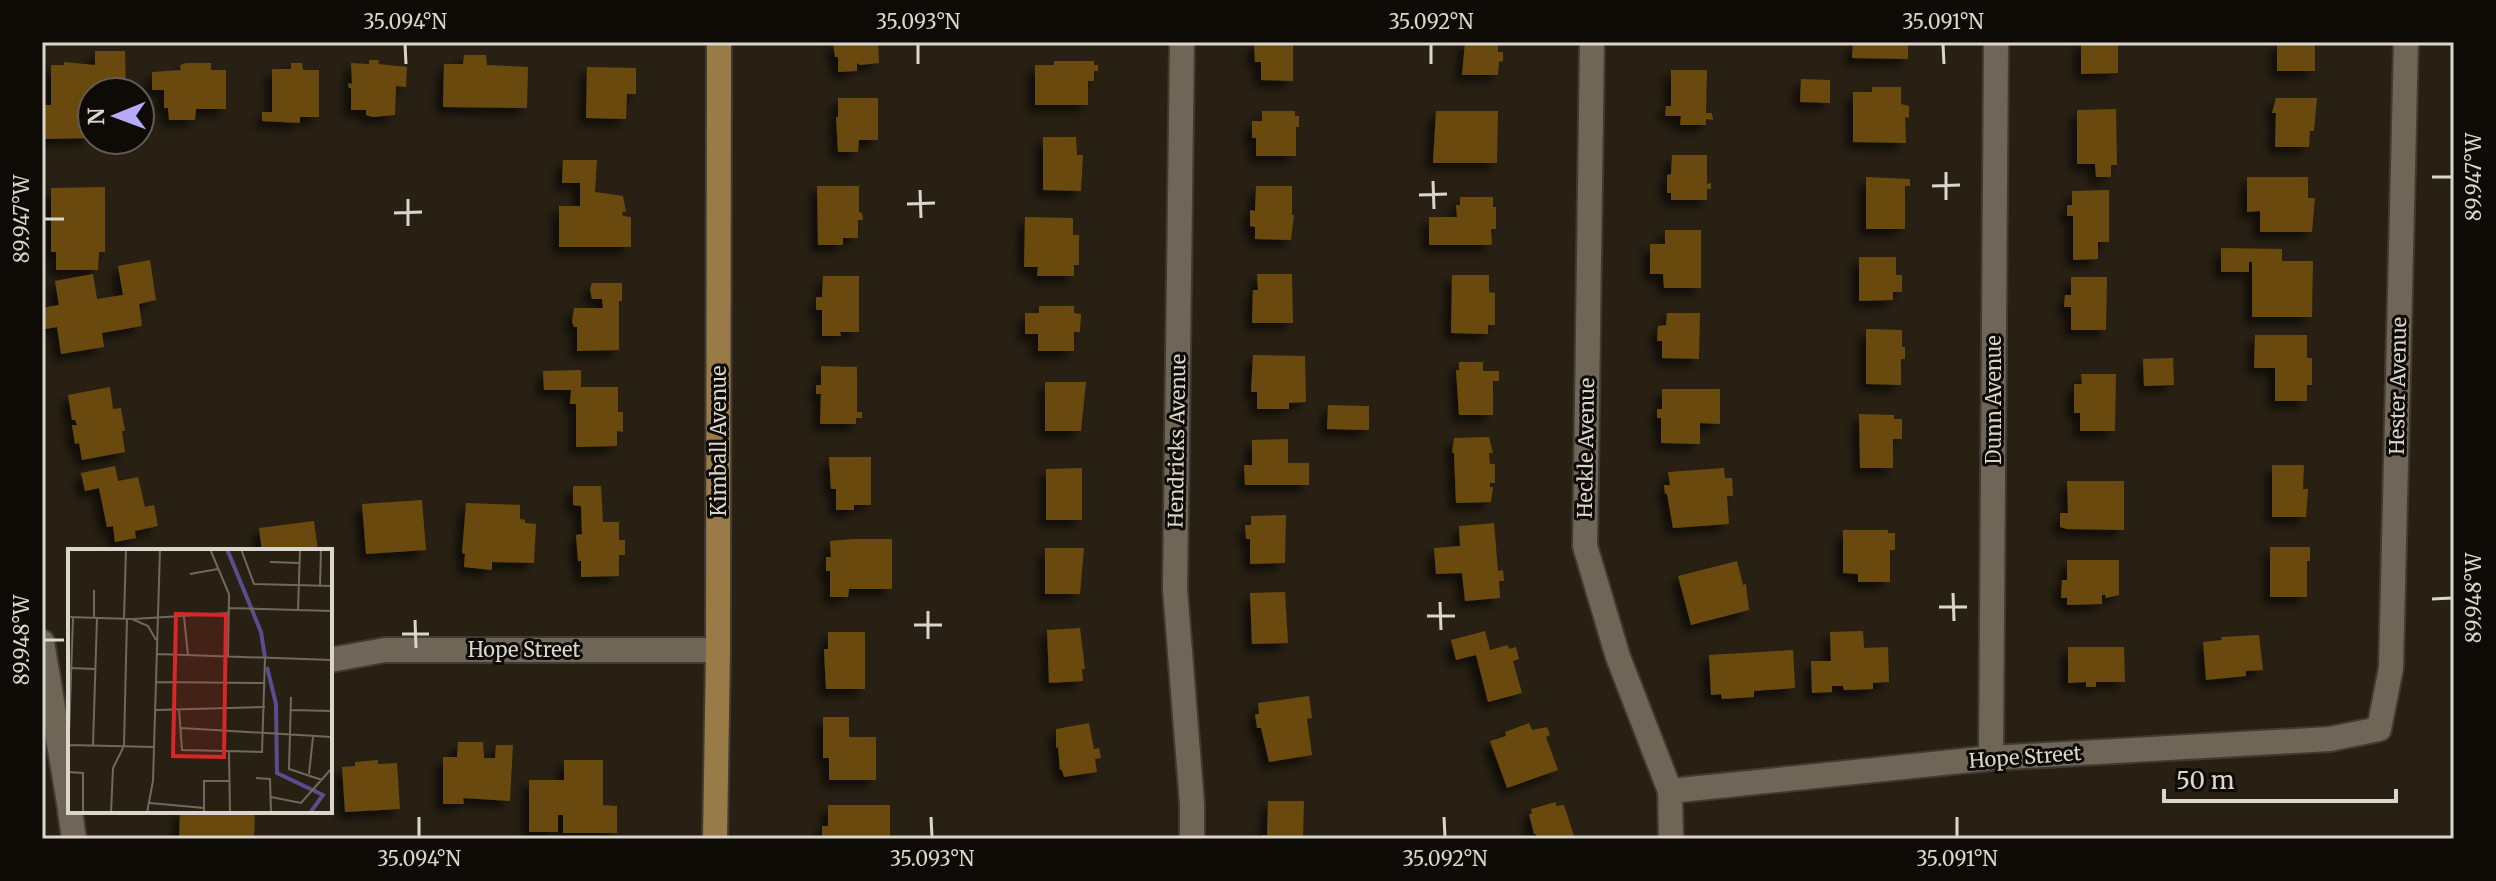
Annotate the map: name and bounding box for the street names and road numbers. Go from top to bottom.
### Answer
street label: Hester Avenue [2384,317,2411,455]
street label: Dunn Avenue [1981,335,2006,465]
street label: Hendricks Avenue [1162,354,1191,528]
street label: Kimball Avenue [706,366,731,516]
street label: Heckle Avenue [1572,377,1599,519]
street label: Hope Street [468,637,581,662]
street label: Hope Street [1968,740,2082,773]

